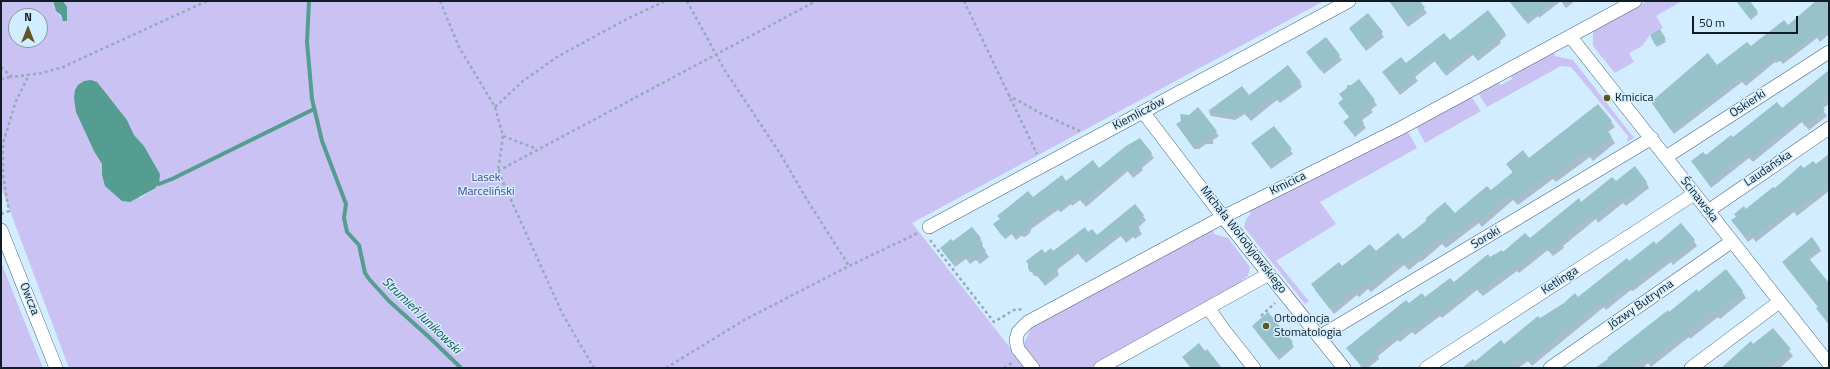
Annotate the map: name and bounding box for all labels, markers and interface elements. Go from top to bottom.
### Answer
north arrow [8,8,48,48]
scale bar [1694,8,1800,34]
text: N [24,9,32,25]
text: 50 m [1699,13,1725,32]
street label: Oskierki [1727,87,1769,121]
place label: Kmicica [1615,91,1654,105]
marker: Kmicica [1602,93,1612,103]
street label: Kiemliczów [1110,94,1168,134]
street label: Laudańska [1741,148,1795,190]
street label: Kmicica [1268,169,1308,199]
park label: Lasek Marceliński [457,171,515,199]
street label: Ścinawska [1677,175,1721,225]
street label: Michała Wołodyjowskiego [1197,183,1289,297]
street label: Soroki [1469,224,1503,252]
street label: Ketlinga [1539,264,1581,298]
water label: Strumień Junikowski [378,274,464,358]
street label: Józwy Butryma [1605,277,1677,333]
street label: Owcza [16,281,42,317]
place label: Ortodoncja Stomatologia [1274,312,1341,340]
marker: Ortodoncja Stomatologia [1261,321,1271,331]

